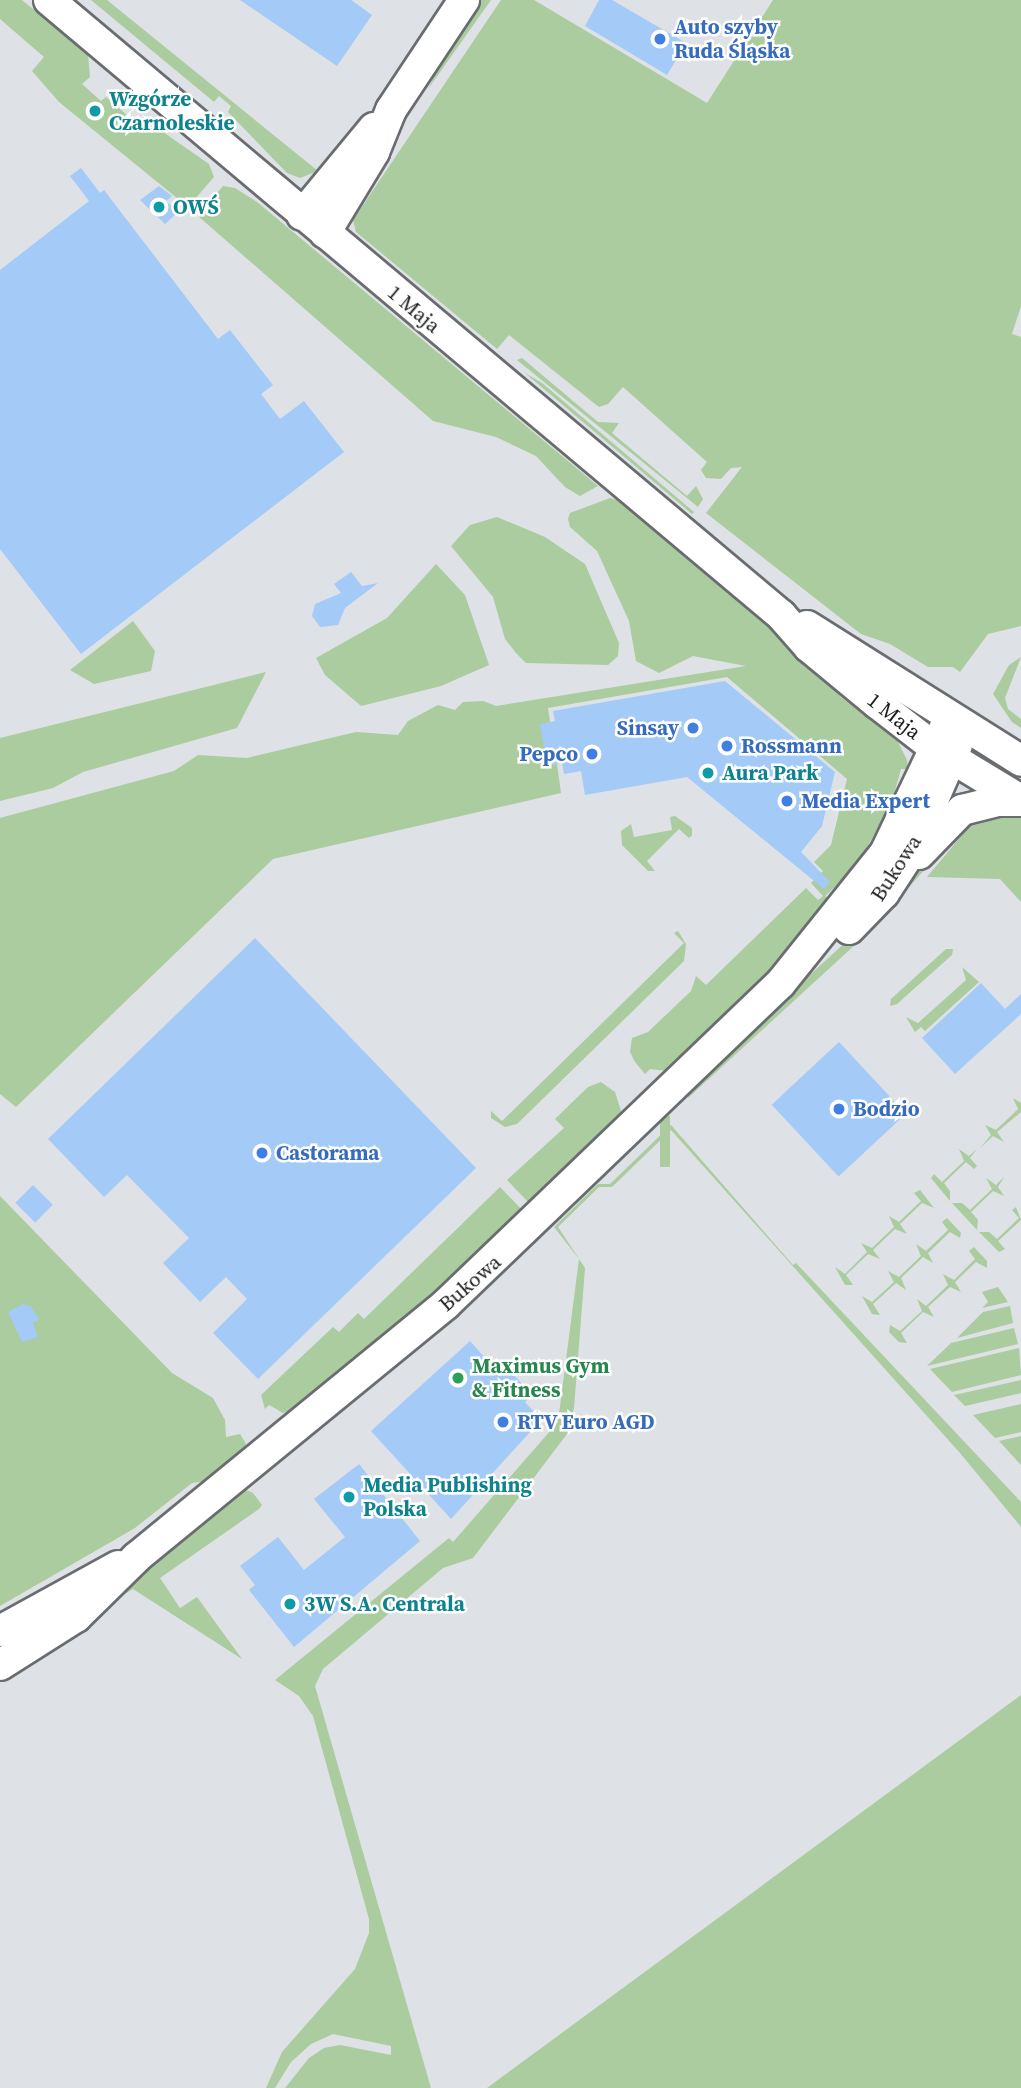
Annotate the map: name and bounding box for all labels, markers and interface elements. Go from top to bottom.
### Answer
place label: Auto szyby Ruda Śląska [674,14,790,64]
marker: Auto szyby Ruda Śląska [652,31,668,47]
place label: Wzgórze Czarnoleskie [109,86,234,136]
marker: Wzgórze Czarnoleskie [87,103,103,119]
place label: OWŚ [173,194,219,220]
marker: OWŚ [151,199,167,215]
street label: 1 Maja [382,280,446,338]
street label: 1 Maja [862,687,926,745]
place label: Sinsay [617,715,679,741]
marker: Sinsay [685,720,701,736]
place label: Rossmann [741,733,842,759]
marker: Rossmann [719,738,735,754]
place label: Pepco [519,741,578,767]
marker: Pepco [584,746,600,762]
place label: Aura Park [722,760,819,786]
marker: Aura Park [700,765,716,781]
place label: Media Expert [801,788,930,814]
marker: Media Expert [779,793,795,809]
street label: Bukowa [865,830,927,906]
place label: Bodzio [853,1096,920,1122]
marker: Bodzio [831,1101,847,1117]
place label: Castorama [276,1140,379,1166]
marker: Castorama [254,1145,270,1161]
street label: Bukowa [434,1249,506,1317]
place label: Maximus Gym & Fitness [472,1353,610,1403]
marker: Maximus Gym & Fitness [450,1370,466,1386]
place label: RTV Euro AGD [517,1409,655,1435]
marker: RTV Euro AGD [495,1414,511,1430]
place label: Media Publishing Polska [363,1472,532,1522]
marker: Media Publishing Polska [341,1489,357,1505]
place label: 3W S.A. Centrala [304,1591,465,1617]
marker: 3W S.A. Centrala [282,1596,298,1612]

